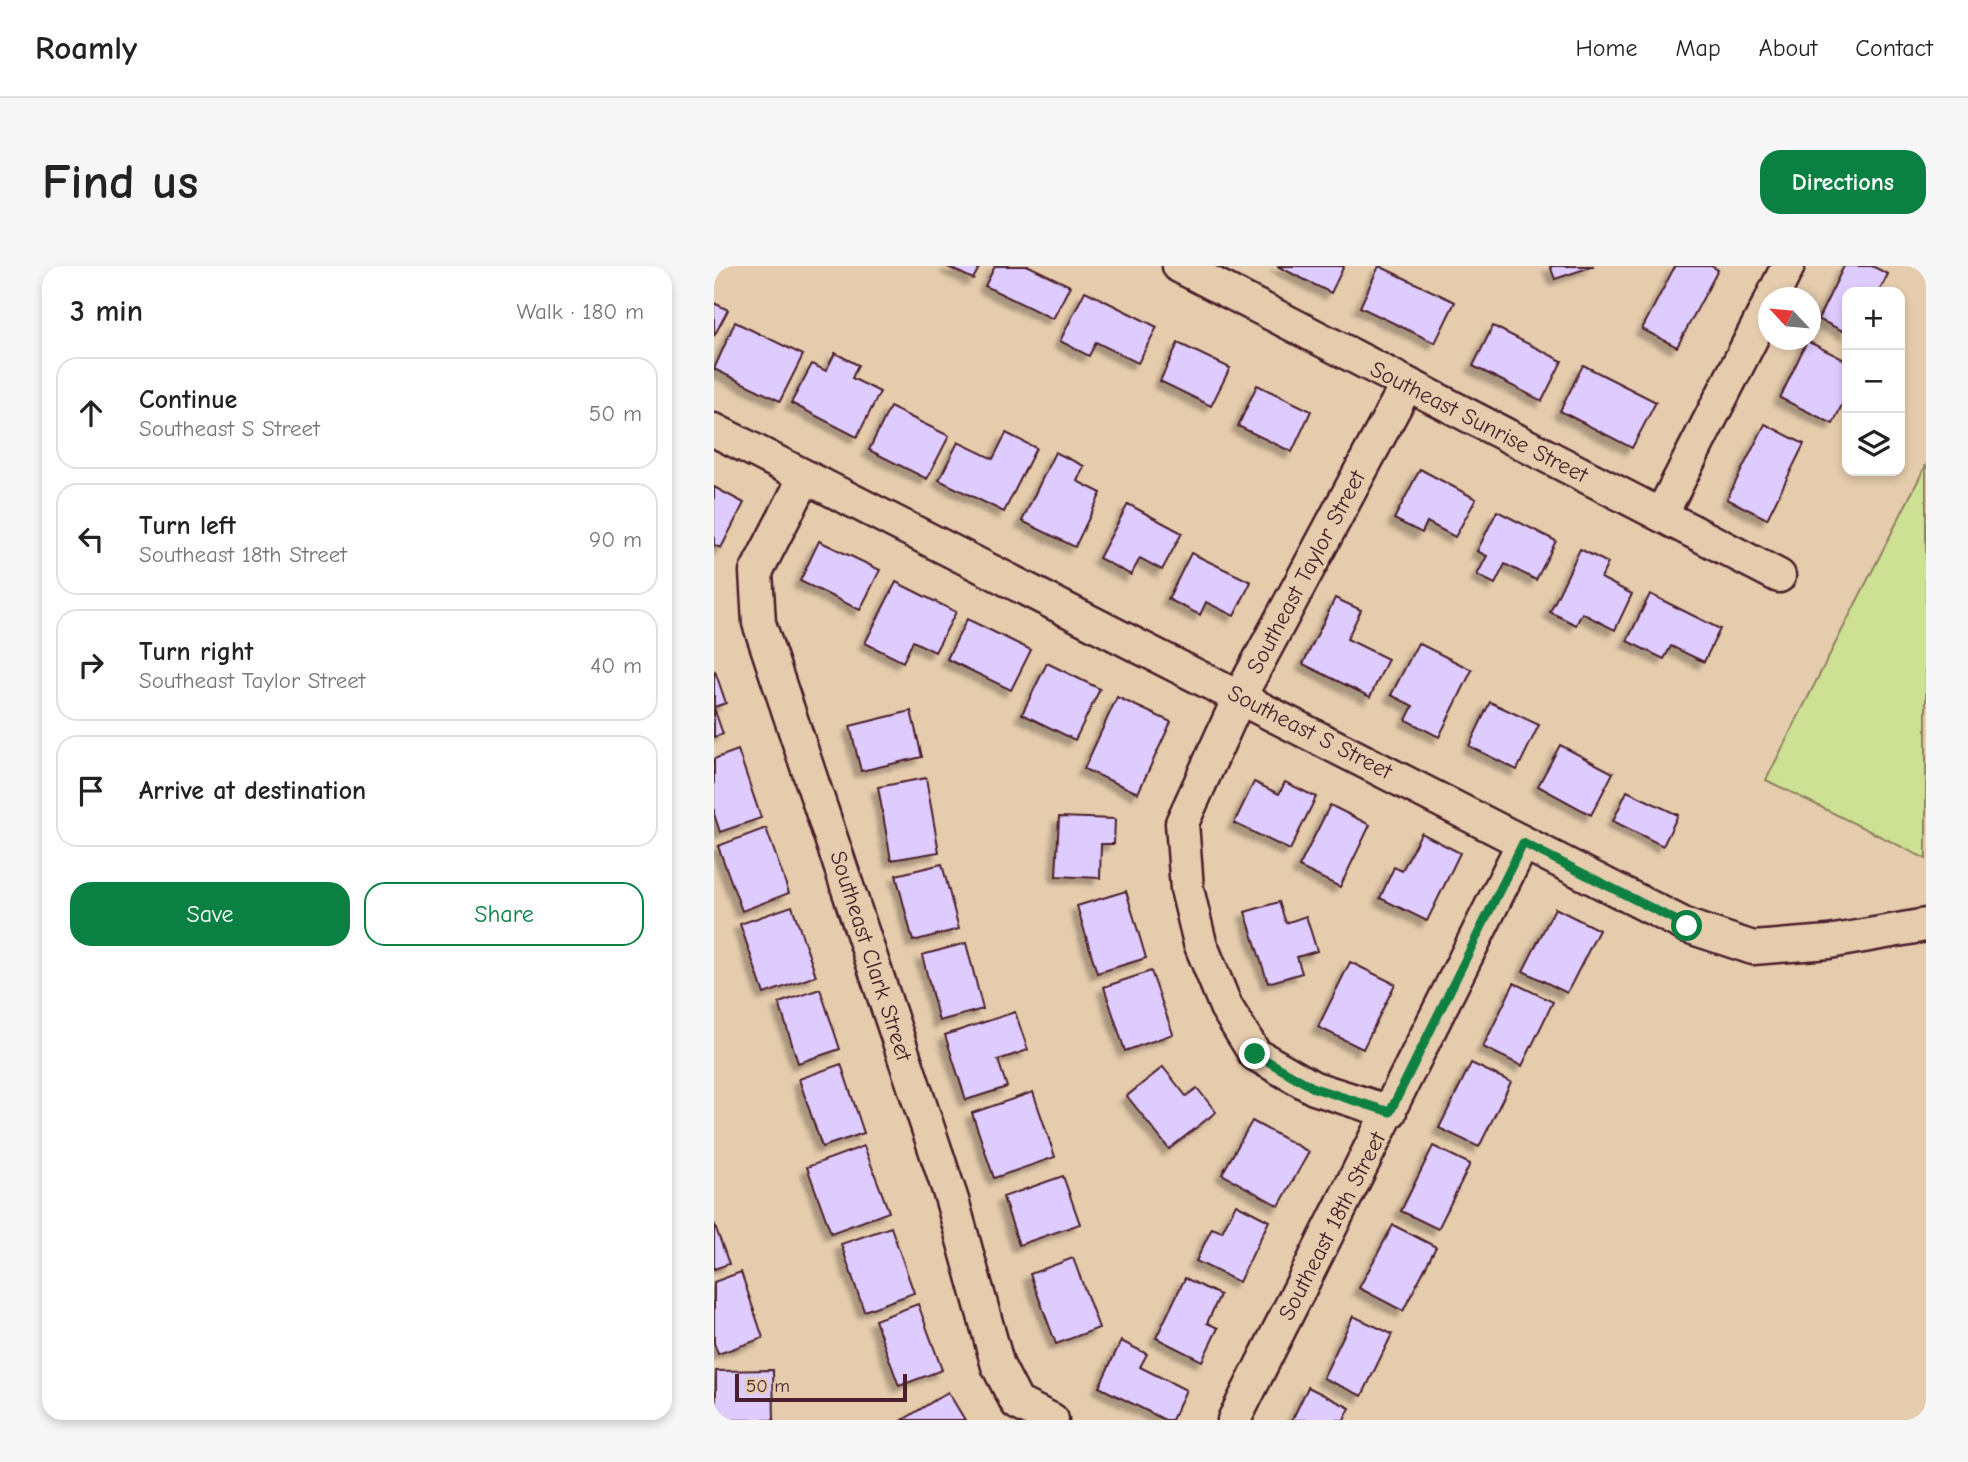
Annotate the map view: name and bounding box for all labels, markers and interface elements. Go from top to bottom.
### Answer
text: Roamly [35,29,137,67]
text: Home [1576,34,1637,62]
text: Map [1675,34,1721,62]
text: About [1759,34,1817,62]
text: Contact [1855,34,1933,62]
button: Directions [1760,150,1926,214]
text: Find us [42,154,198,210]
north arrow [1758,287,1821,350]
map controls [1842,287,1905,476]
button: + [1842,287,1905,350]
text: 3 min [70,294,143,329]
text: Walk · 180 m [517,298,644,325]
button: − [1842,350,1905,413]
street label: Southeast Sunrise Street [1366,355,1594,489]
text: Continue [139,385,237,415]
icon: ahead [72,394,110,432]
text: 50 m [589,400,642,427]
button: layers [1842,413,1905,476]
text: Southeast S Street [139,415,320,442]
street label: Southeast Taylor Street [1241,464,1372,678]
text: Turn left [139,511,236,541]
icon: left [72,520,110,558]
text: 90 m [589,526,642,553]
text: Southeast 18th Street [139,541,347,568]
text: Turn right [139,637,253,667]
icon: right [72,646,110,684]
text: 40 m [590,652,642,679]
text: Southeast Taylor Street [139,667,365,694]
street label: Southeast S Street [1223,679,1398,786]
icon: arrive [72,772,110,810]
text: Arrive at destination [139,776,366,806]
street label: Southeast Clark Street [824,848,918,1066]
button: Save [70,882,350,946]
button: Share [364,882,644,946]
route start [1671,910,1702,941]
route end [1239,1038,1270,1069]
street label: Southeast 18th Street [1273,1126,1392,1325]
scale bar [735,1371,906,1403]
text: 50 m [746,1375,790,1397]

